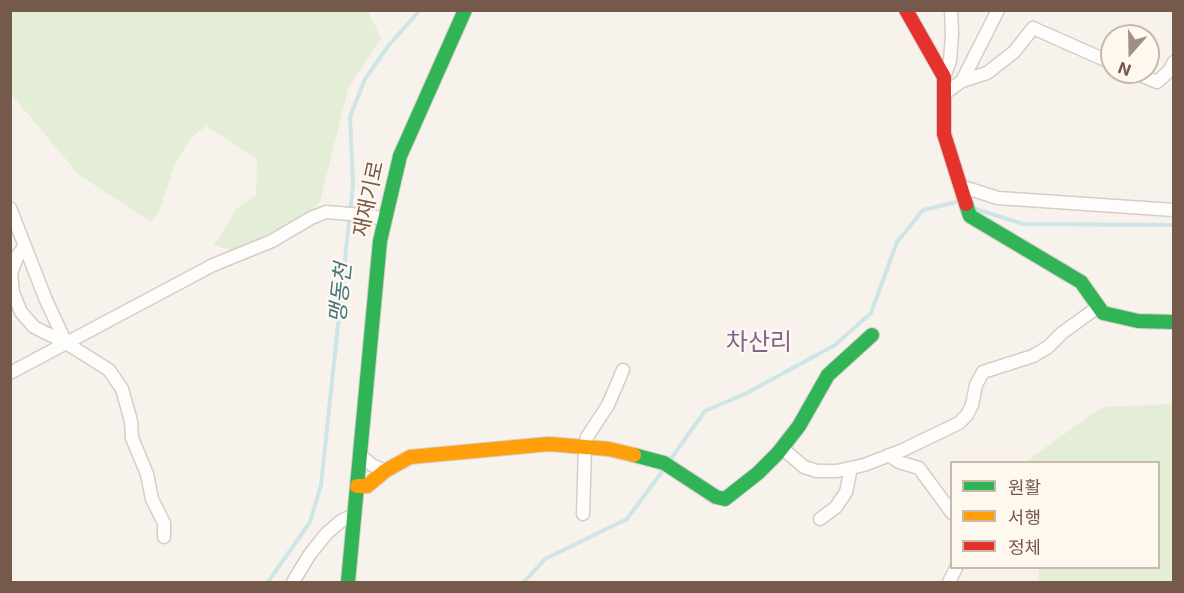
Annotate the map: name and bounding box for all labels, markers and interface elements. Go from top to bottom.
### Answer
north arrow [1100,24,1160,84]
text: N [1115,58,1134,81]
street label: 재재기로 [349,159,389,239]
water label: 맹동천 [325,261,357,325]
district label: 차산리 [726,329,792,357]
legend [950,461,1160,569]
text: 원활 [1008,477,1041,498]
text: 서행 [1008,507,1041,528]
text: 정체 [1008,537,1041,558]

